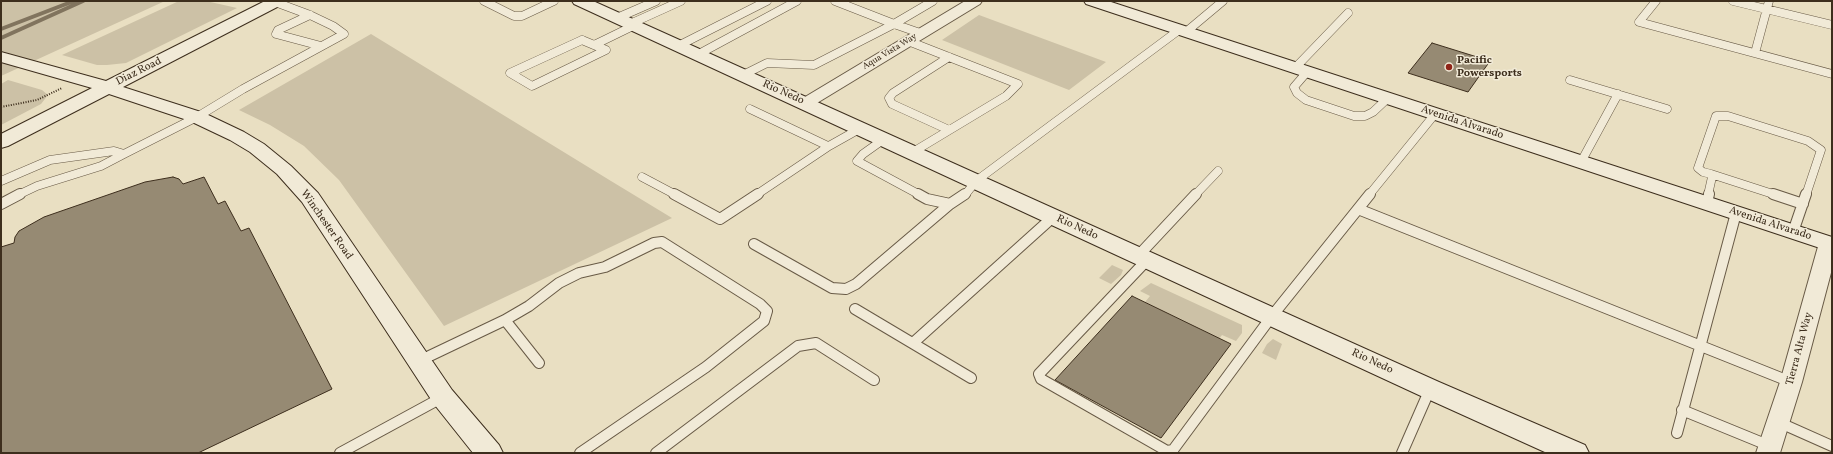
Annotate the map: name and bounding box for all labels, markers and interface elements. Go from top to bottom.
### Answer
street label: Aqua Vista Way [861,31,919,73]
place label: Pacific Powersports [1457,54,1522,80]
street label: Diaz Road [114,55,164,89]
marker: Pacific Powersports [1444,62,1454,72]
street label: Rio Nedo [760,78,806,108]
street label: Avenida Alvarado [1419,103,1505,143]
street label: Winchester Road [297,188,355,262]
street label: Avenida Alvarado [1727,204,1813,244]
street label: Rio Nedo [1054,213,1100,243]
street label: Tierra Alta Way [1784,311,1816,387]
street label: Rio Nedo [1349,347,1395,377]

